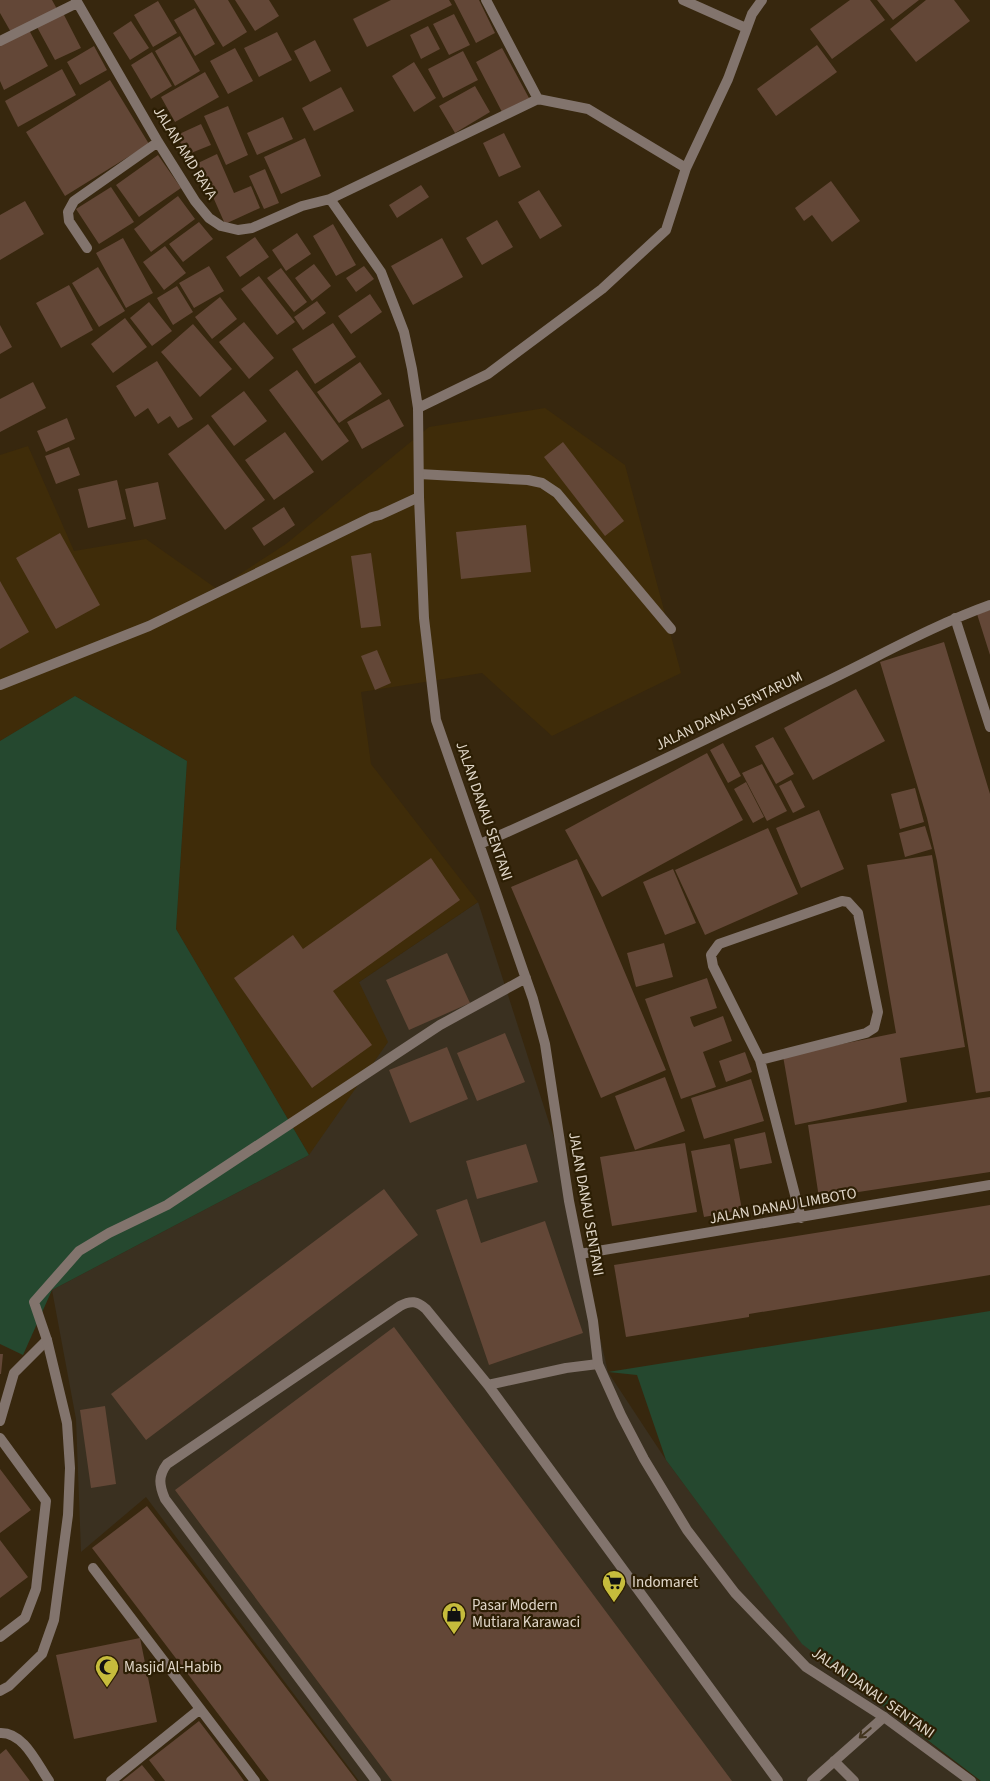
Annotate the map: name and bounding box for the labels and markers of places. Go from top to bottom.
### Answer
supermarket icon: Indomaret [601,1569,627,1603]
place label: Indomaret [632,1572,698,1593]
place label: Pasar Modern Mutiara Karawaci [472,1595,580,1633]
shop icon: Pasar Modern Mutiara Karawaci [441,1601,467,1635]
mosque icon: Masjid Al-Habib [94,1654,120,1688]
place label: Masjid Al-Habib [124,1657,222,1678]

